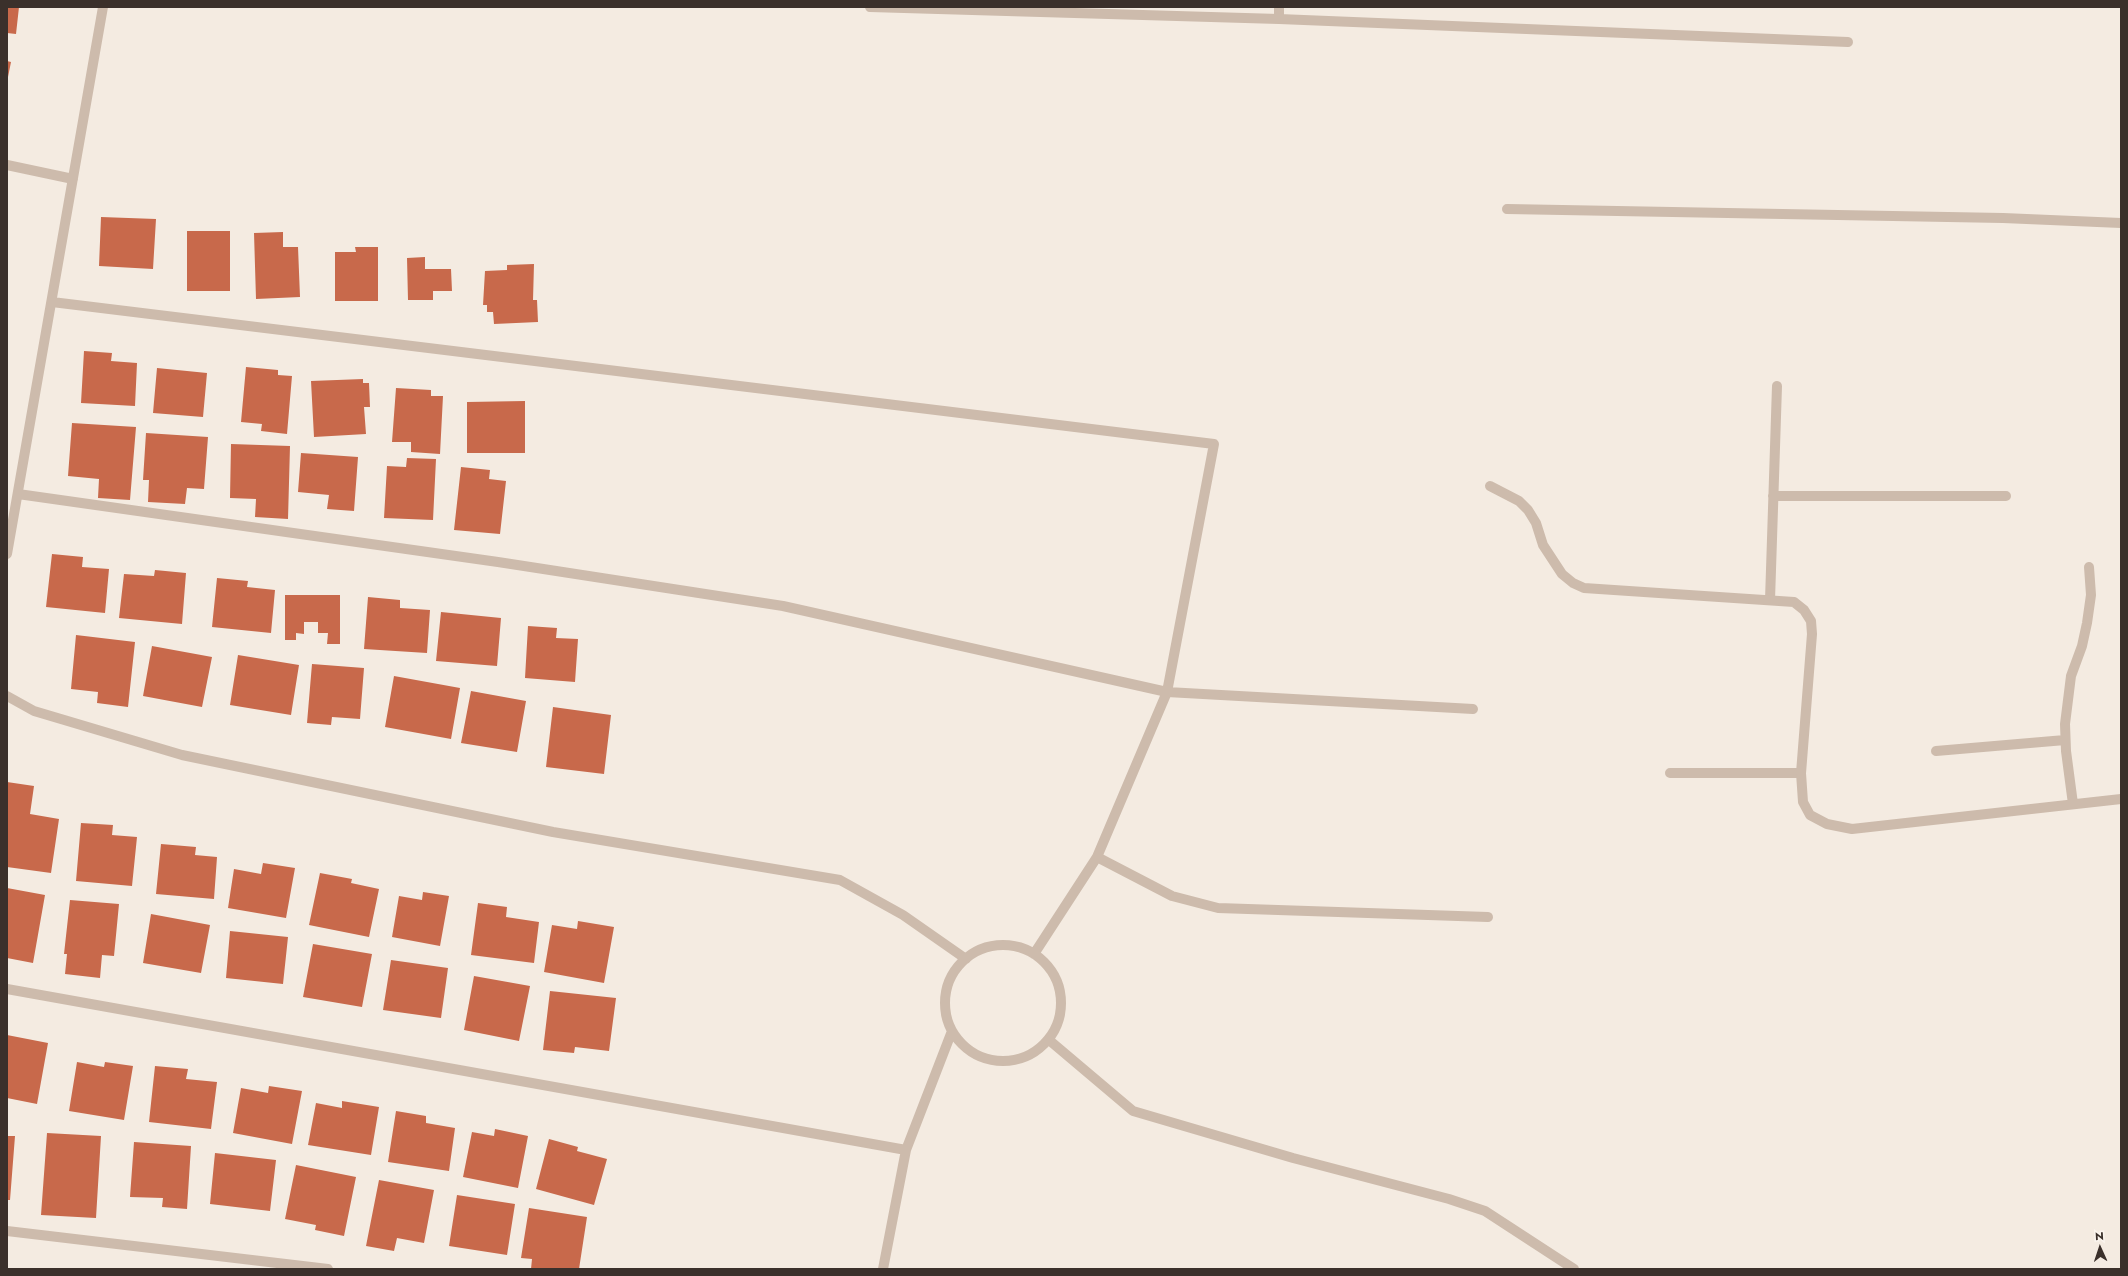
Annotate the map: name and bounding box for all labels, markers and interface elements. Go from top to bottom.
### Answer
north arrow [2080,1228,2120,1268]
text: N [2095,1228,2104,1244]

